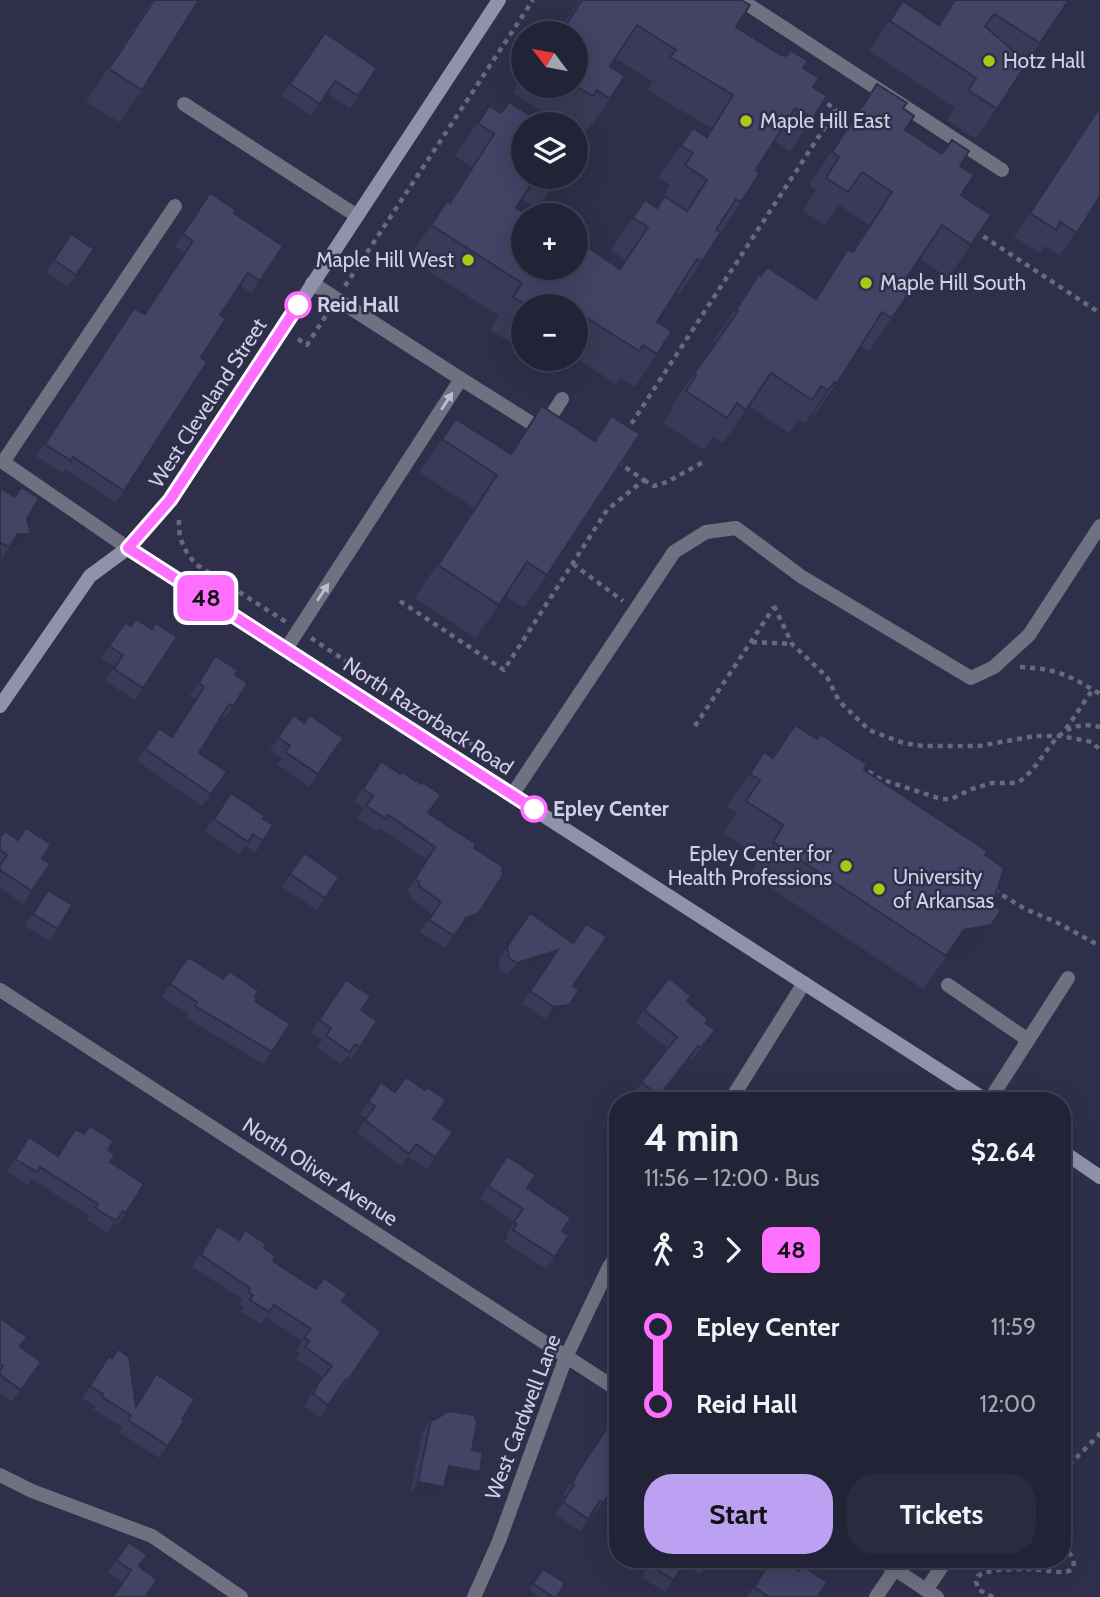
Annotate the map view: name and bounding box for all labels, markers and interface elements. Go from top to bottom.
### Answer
north arrow [511,21,588,98]
map controls [511,21,588,371]
place label: Hotz Hall [1003,48,1085,73]
marker: Hotz Hall [981,53,997,69]
place label: Maple Hill East [760,108,890,133]
button: layers [511,112,588,189]
marker: Maple Hill East [738,113,754,129]
button: + [511,203,588,280]
place label: Maple Hill West [316,247,454,272]
marker: Maple Hill West [460,252,476,268]
place label: Maple Hill South [880,270,1026,295]
marker: Maple Hill South [858,275,874,291]
marker: Reid Hall [285,292,311,318]
place label: Reid Hall [317,292,399,317]
button: − [511,294,588,371]
street label: West Cleveland Street [144,313,272,492]
one-way arrow [440,391,453,411]
line badge: 48 [174,575,238,621]
one-way arrow [316,582,329,602]
text: 48 [191,583,221,612]
street label: North Razorback Road [339,651,518,780]
marker: Epley Center [521,796,547,822]
place label: Epley Center [553,796,669,821]
place label: Epley Center for Health Professions [668,841,832,890]
marker: Epley Center for Health Professions [838,858,854,874]
place label: University of Arkansas [893,864,995,913]
marker: University of Arkansas [871,881,887,897]
street label: North Oliver Avenue [238,1112,403,1231]
text: 4 min [644,1114,739,1161]
text: $2.64 [971,1136,1036,1168]
text: 11:56 – 12:00 · Bus [644,1164,820,1192]
icon: walk [644,1231,682,1269]
icon: forward [714,1231,752,1269]
text: 48 [776,1235,806,1264]
text: 3 [692,1236,704,1264]
text: Epley Center [696,1311,839,1343]
text: 11:59 [991,1313,1036,1341]
street label: West Cardwell Lane [480,1330,566,1503]
text: Reid Hall [696,1388,797,1420]
text: 12:00 [980,1390,1036,1418]
button: Start [644,1474,833,1554]
button: Tickets [847,1474,1036,1554]

